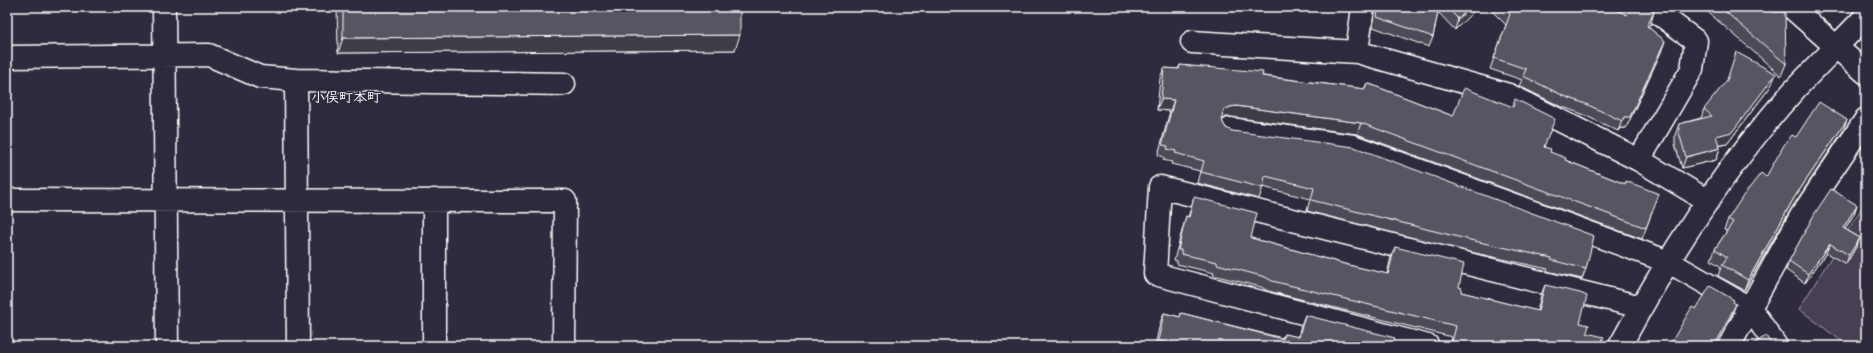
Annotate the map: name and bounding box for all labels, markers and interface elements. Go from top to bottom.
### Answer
district label: 小俣町本町 [311,89,381,106]

